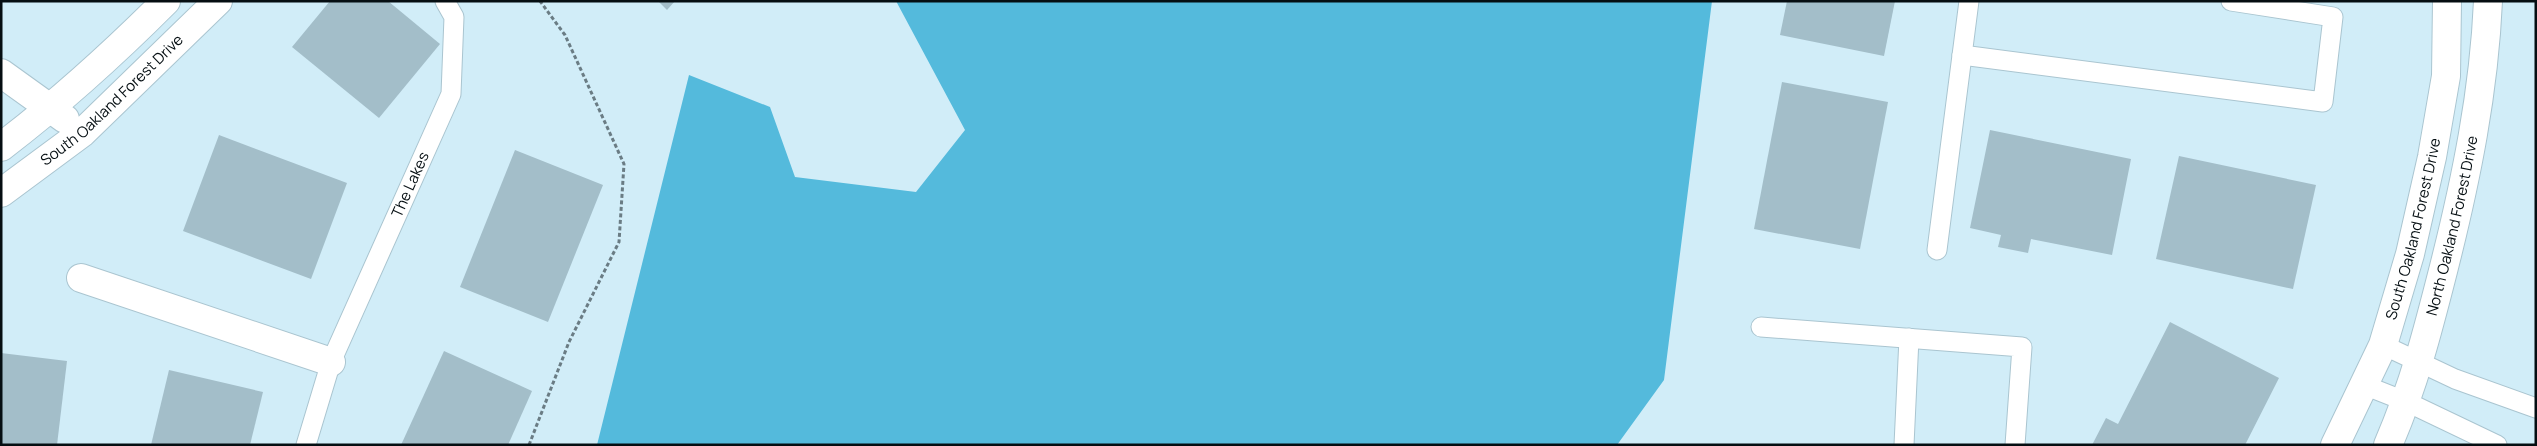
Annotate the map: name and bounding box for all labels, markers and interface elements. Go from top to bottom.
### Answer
street label: South Oakland Forest Drive [36,29,188,170]
street label: North Oakland Forest Drive [2421,134,2483,318]
street label: South Oakland Forest Drive [2380,136,2445,322]
street label: The Lakes [386,148,434,221]

